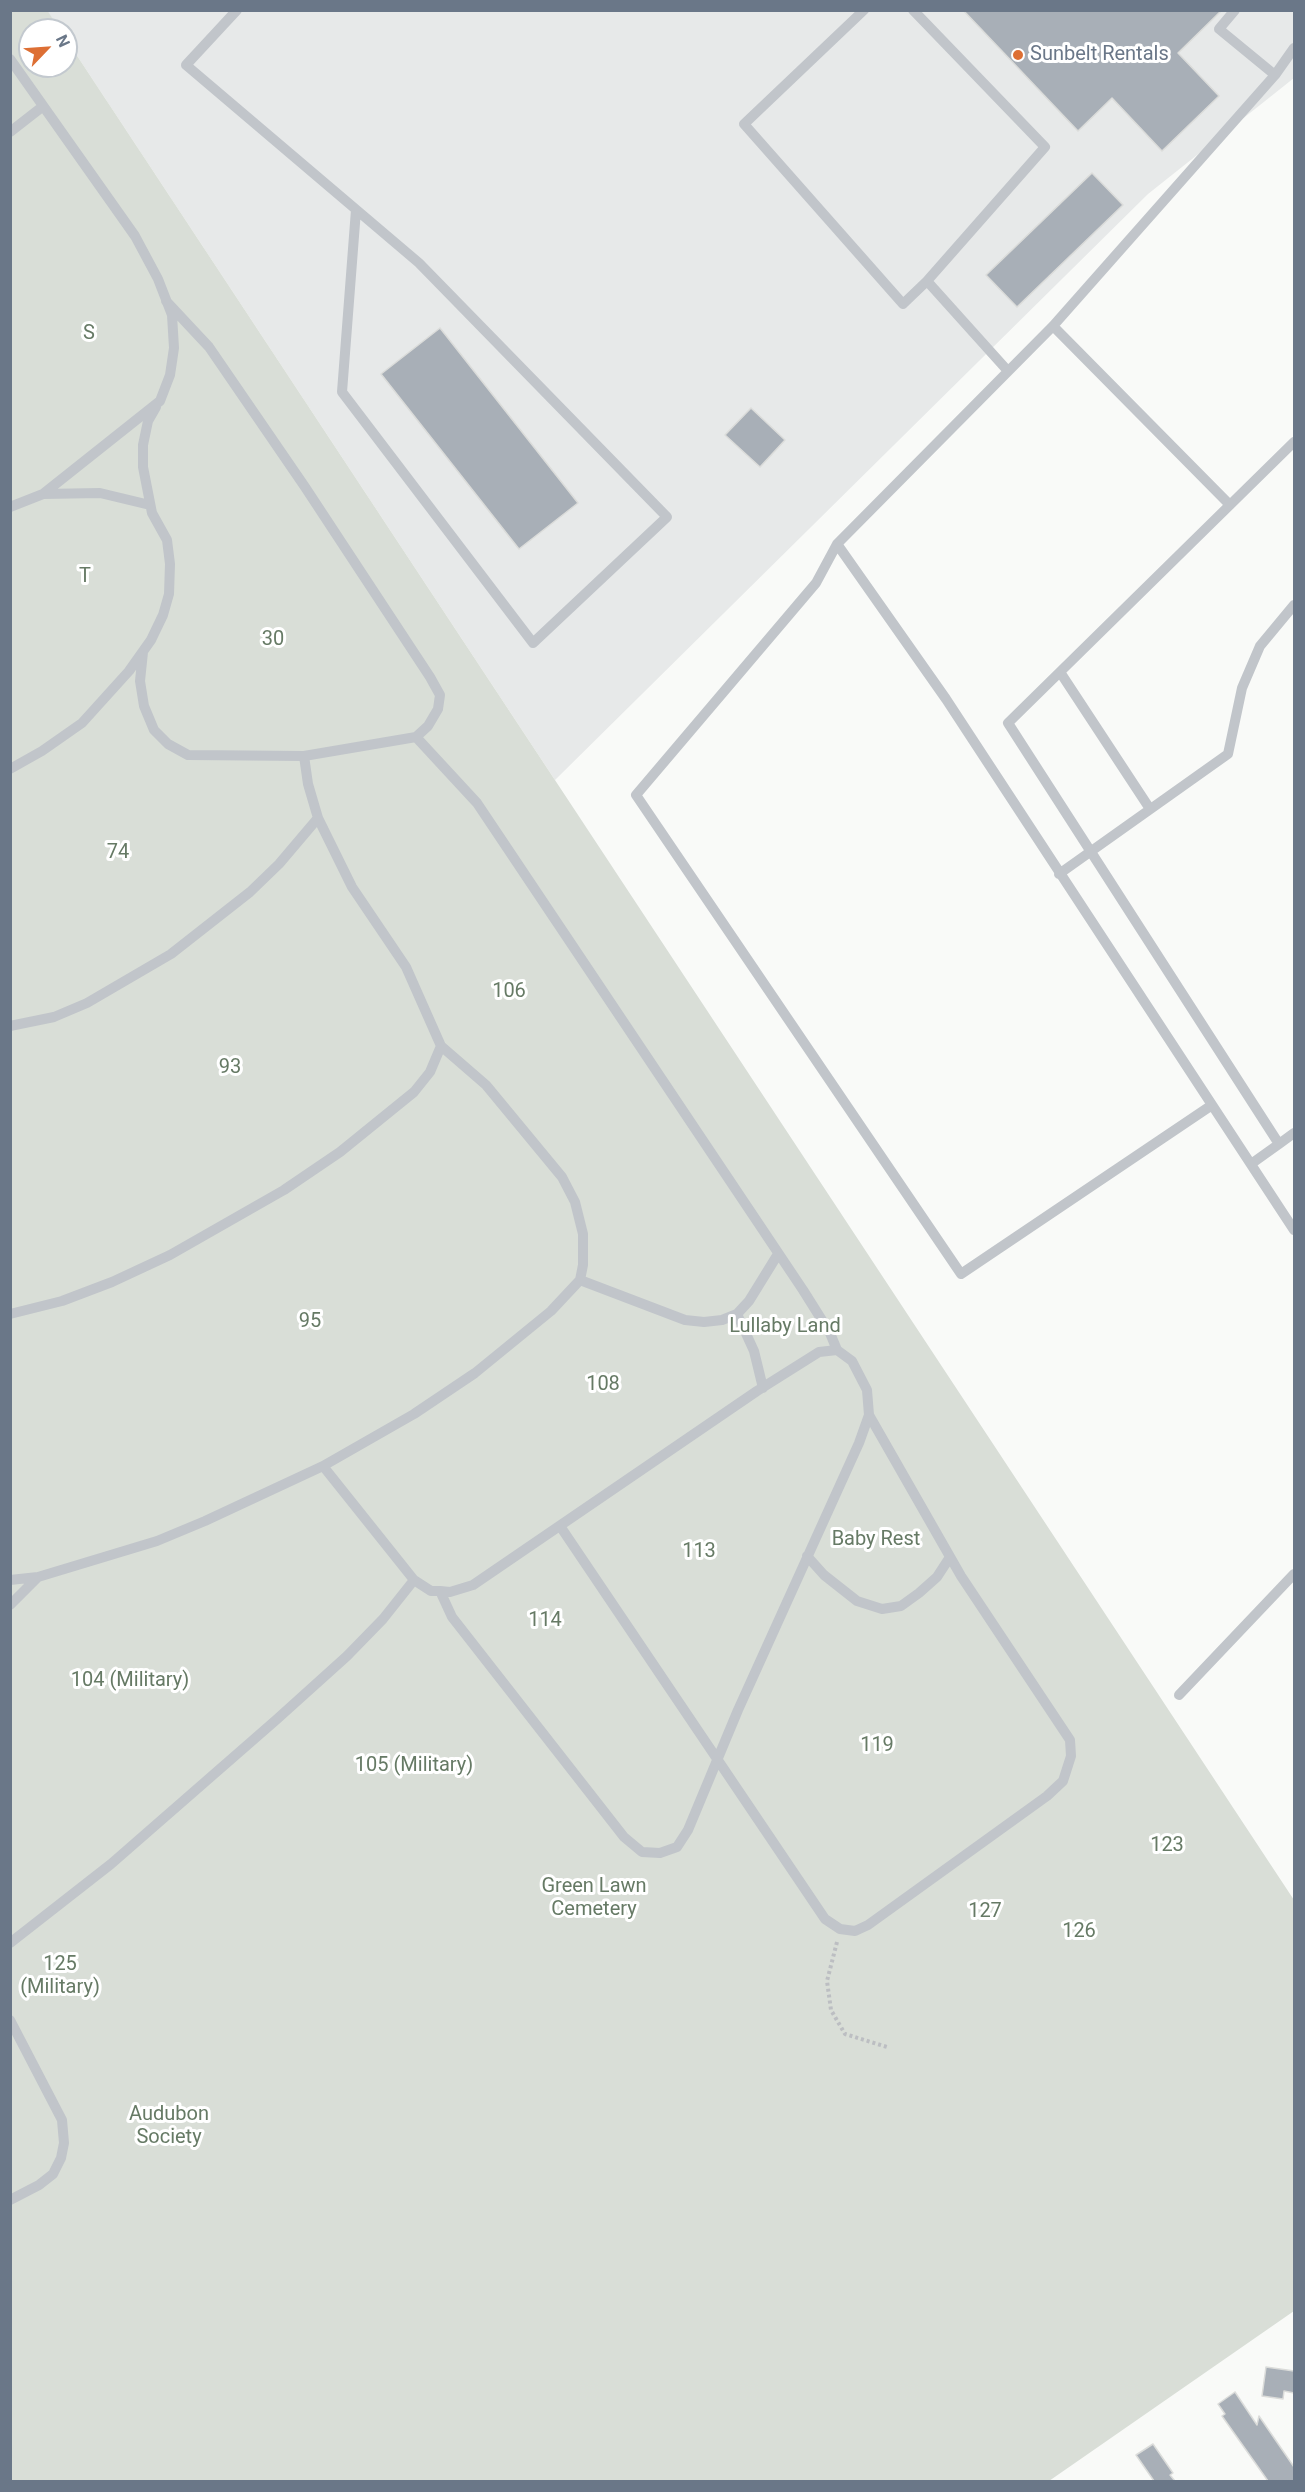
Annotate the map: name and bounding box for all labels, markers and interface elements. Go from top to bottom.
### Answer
north arrow [18,18,78,78]
text: N [52,32,74,50]
place label: Sunbelt Rentals [1030,43,1169,67]
marker: Sunbelt Rentals [1011,48,1025,62]
park label: S [83,322,95,346]
park label: T [79,565,91,589]
park label: 30 [262,628,284,652]
park label: 74 [107,841,129,865]
park label: 106 [492,980,526,1004]
park label: 93 [219,1056,241,1080]
park label: 95 [299,1310,321,1334]
park label: Lullaby Land [729,1315,841,1339]
park label: 108 [586,1373,620,1397]
park label: Baby Rest [832,1528,920,1552]
park label: 113 [682,1540,716,1564]
park label: 114 [528,1609,562,1633]
park label: 104 (Military) [71,1669,189,1693]
park label: 119 [860,1734,894,1758]
park label: 105 (Military) [355,1754,473,1778]
park label: 123 [1150,1834,1184,1858]
park label: Green Lawn Cemetery [541,1875,647,1922]
park label: 127 [968,1900,1002,1924]
park label: 126 [1062,1920,1096,1944]
park label: 125 (Military) [20,1953,100,2000]
park label: Audubon Society [129,2103,209,2150]

